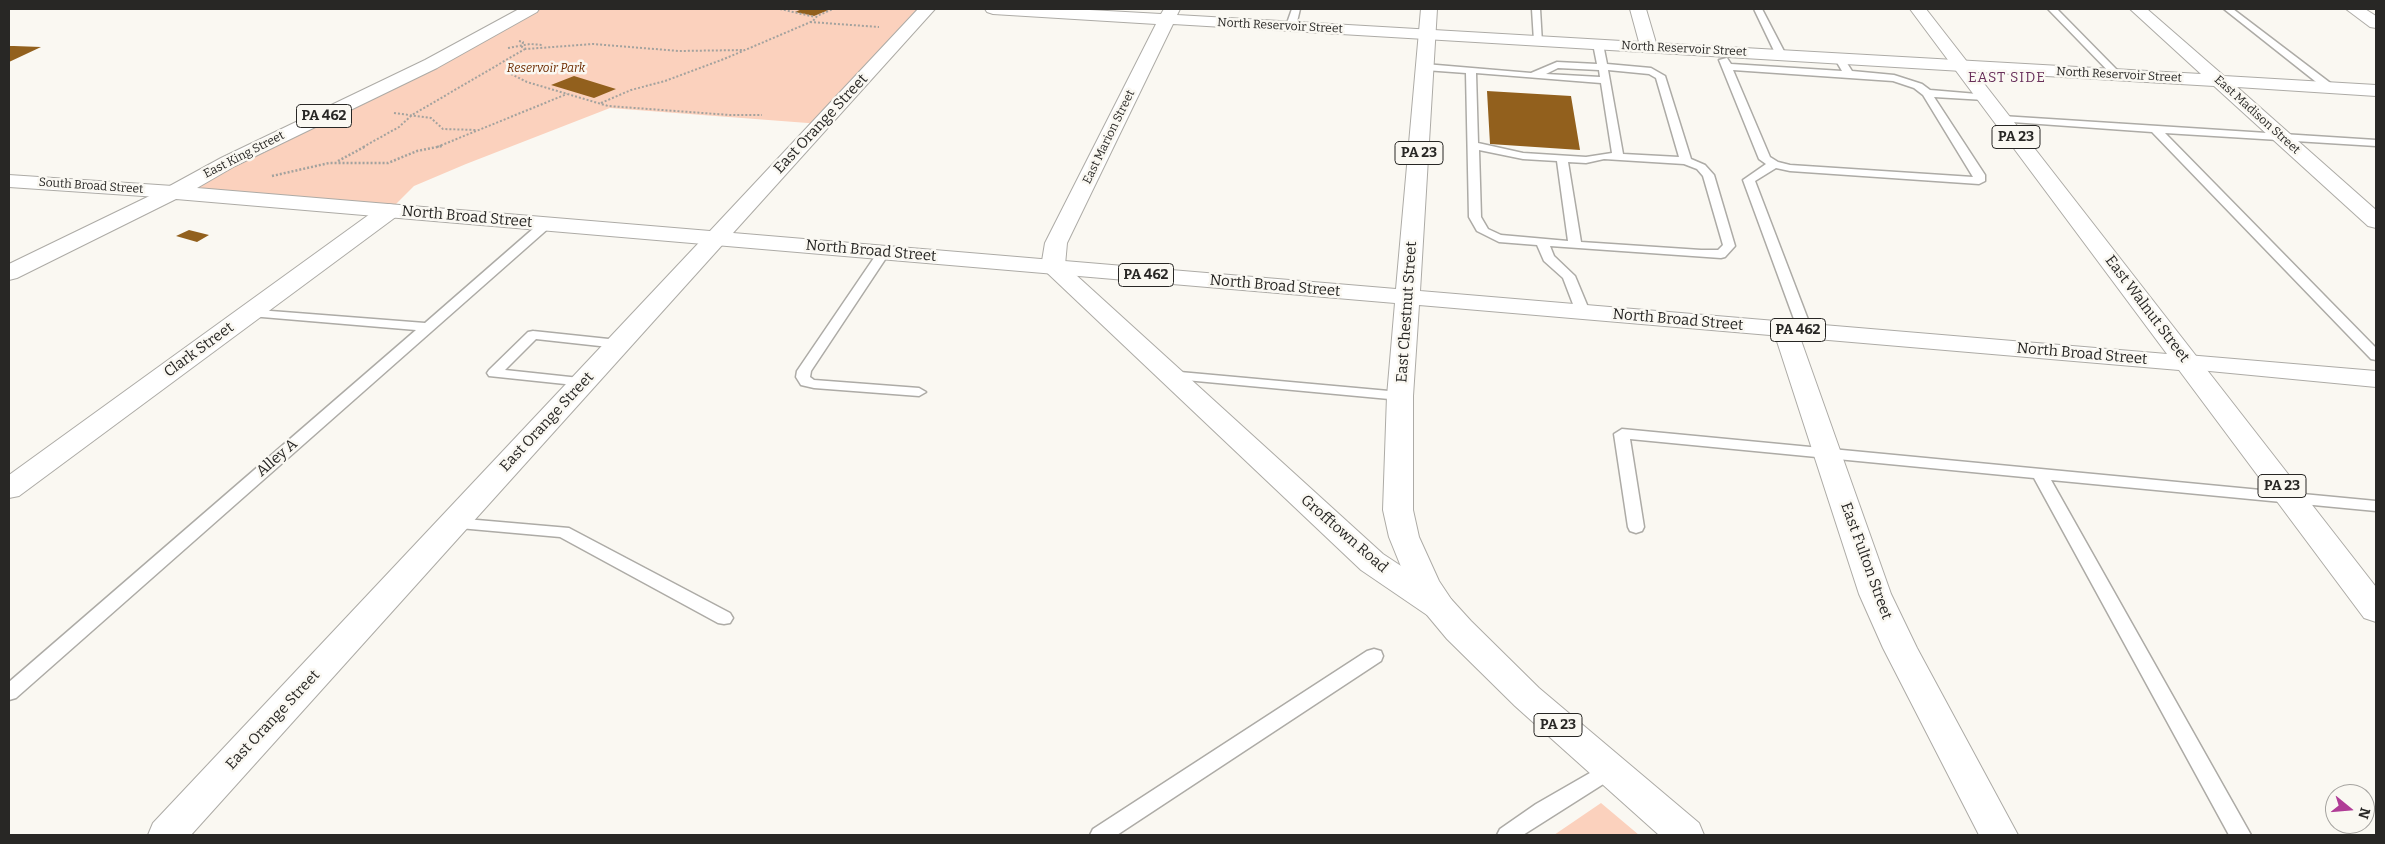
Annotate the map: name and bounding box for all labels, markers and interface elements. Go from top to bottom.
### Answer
street label: North Reservoir Street [1217,16,1343,36]
street label: North Reservoir Street [1621,39,1747,59]
park label: Reservoir Park [507,62,585,76]
street label: North Reservoir Street [2056,65,2182,85]
district label: EAST SIDE [1967,70,2047,86]
street label: East Orange Street [770,71,872,177]
street label: East Madison Street [2211,73,2303,157]
street label: East Marion Street [1080,88,1138,186]
road number: PA 462 [296,104,352,128]
road number: PA 23 [1992,125,2040,148]
street label: East King Street [201,128,287,182]
road number: PA 23 [1395,142,1443,164]
street label: South Broad Street [38,175,144,197]
street label: North Broad Street [401,202,533,232]
street label: North Broad Street [805,236,937,266]
street label: East Chestnut Street [1393,241,1421,383]
street label: East Walnut Street [2101,252,2193,366]
road number: PA 462 [1118,264,1174,286]
street label: North Broad Street [1209,271,1341,301]
street label: North Broad Street [1612,305,1744,335]
road number: PA 462 [1770,318,1826,342]
street label: Clark Street [161,319,237,381]
street label: North Broad Street [2016,339,2148,369]
street label: East Orange Street [496,369,598,475]
street label: Alley A [253,435,301,481]
road number: PA 23 [2258,474,2306,498]
street label: Grofftown Road [1297,491,1391,577]
street label: East Fulton Street [1836,500,1896,622]
street label: East Orange Street [222,667,324,773]
road number: PA 23 [1534,714,1582,736]
north arrow [2325,784,2375,834]
text: N [2354,806,2374,821]

